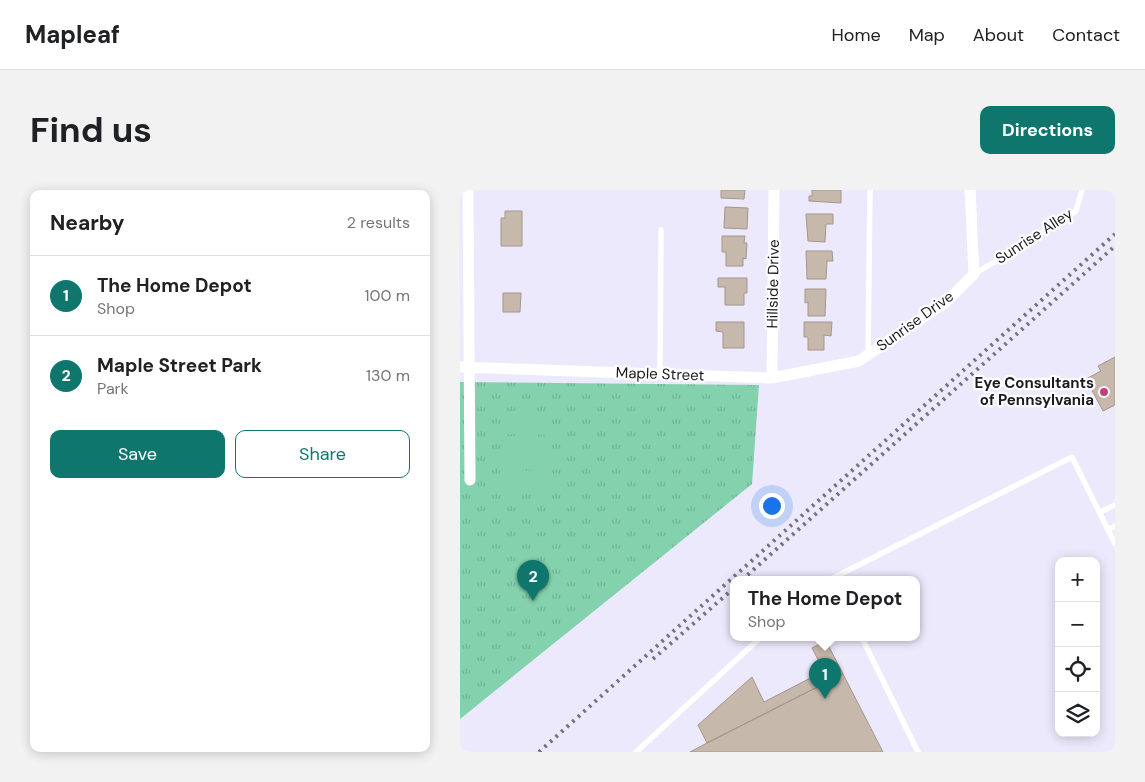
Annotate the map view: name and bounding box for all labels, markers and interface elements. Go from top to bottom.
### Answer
text: Mapleaf [25,19,120,50]
text: Home [831,23,881,47]
text: Map [909,23,945,47]
text: About [973,23,1024,47]
text: Contact [1052,23,1120,47]
button: Directions [980,106,1115,154]
text: Find us [30,107,152,153]
street label: Sunrise Alley [992,203,1077,268]
text: Nearby [50,209,124,237]
text: 2 results [347,212,410,233]
street label: Hillside Drive [762,239,784,329]
text: The Home Depot [97,273,252,298]
text: 1 [63,285,69,306]
text: 100 m [365,285,410,306]
street label: Sunrise Drive [872,286,958,356]
text: Shop [97,298,135,319]
text: Maple Street Park [97,353,262,378]
street label: Maple Street [615,362,705,386]
text: 2 [61,365,71,386]
text: 130 m [366,365,410,386]
place label: Eye Consultants of Pennsylvania [975,373,1094,410]
text: Park [97,378,129,399]
marker: Eye Consultants of Pennsylvania [1098,386,1110,398]
button: Save [50,430,225,478]
button: Share [235,430,410,478]
your location [759,493,785,519]
map controls [1055,557,1100,737]
button: + [1055,557,1100,602]
pin: 2 [517,560,549,601]
popup [730,576,920,641]
text: The Home Depot [748,586,902,611]
button: − [1055,602,1100,647]
text: Shop [748,611,786,632]
button: locate [1055,647,1100,692]
pin: 1 [809,658,841,699]
button: layers [1055,692,1100,737]

